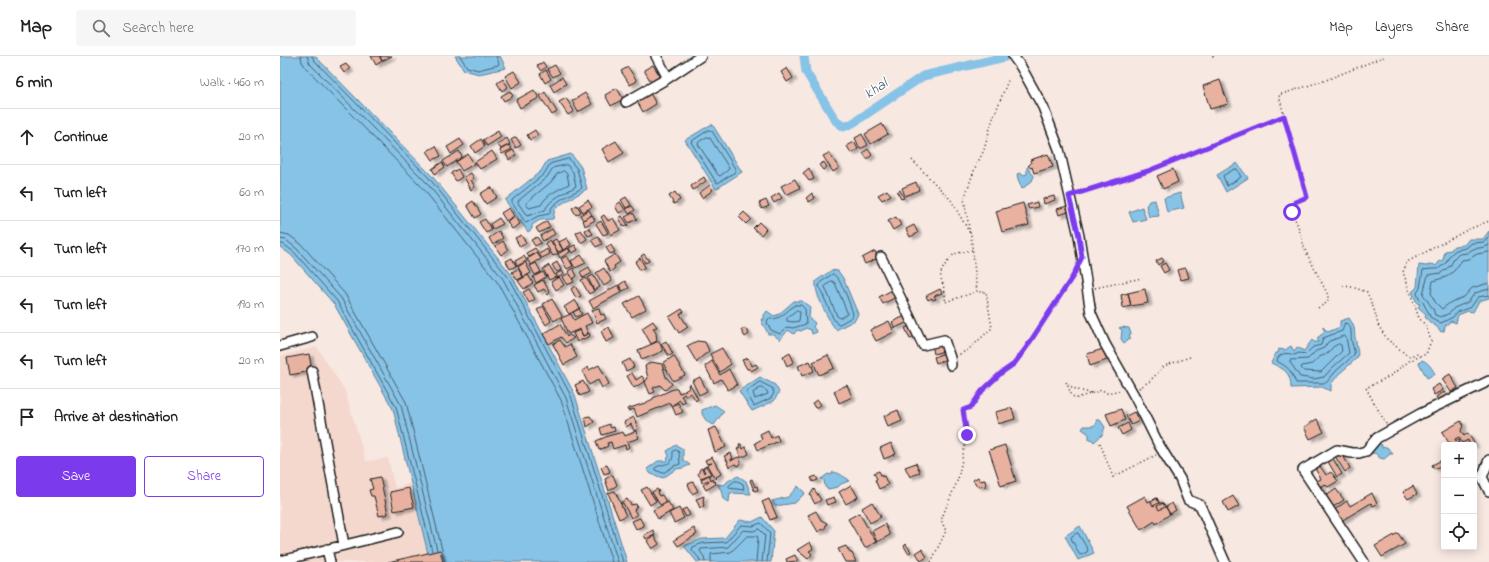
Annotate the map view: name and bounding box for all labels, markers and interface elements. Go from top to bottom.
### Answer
search box [76,10,356,46]
text: Map [20,14,52,41]
icon: search [90,17,112,39]
text: Search here [122,17,194,39]
text: Map [1329,17,1353,38]
text: Layers [1375,17,1413,38]
text: Share [1435,17,1469,38]
text: 6 min [16,70,52,95]
water label: khal [860,72,894,105]
text: Walk · 460 m [200,73,264,92]
icon: ahead [16,126,38,148]
text: Continue [54,126,108,148]
text: 20 m [239,127,264,146]
icon: left [16,182,38,204]
text: Turn left [54,182,107,204]
text: 60 m [239,183,264,202]
route start [1283,203,1301,221]
icon: left [16,238,38,260]
text: Turn left [54,238,107,260]
text: 170 m [236,239,264,258]
icon: left [16,294,38,316]
text: Turn left [54,294,107,316]
text: 190 m [237,295,264,314]
icon: left [16,350,38,372]
text: Turn left [54,350,107,372]
text: 20 m [239,351,264,370]
icon: arrive [16,406,38,428]
text: Arrive at destination [54,406,178,428]
route end [958,426,976,444]
map controls [1441,442,1477,550]
button: + [1441,442,1477,478]
button: Save [16,456,136,497]
button: Share [144,456,264,497]
button: − [1441,478,1477,514]
button: locate [1441,514,1477,550]

